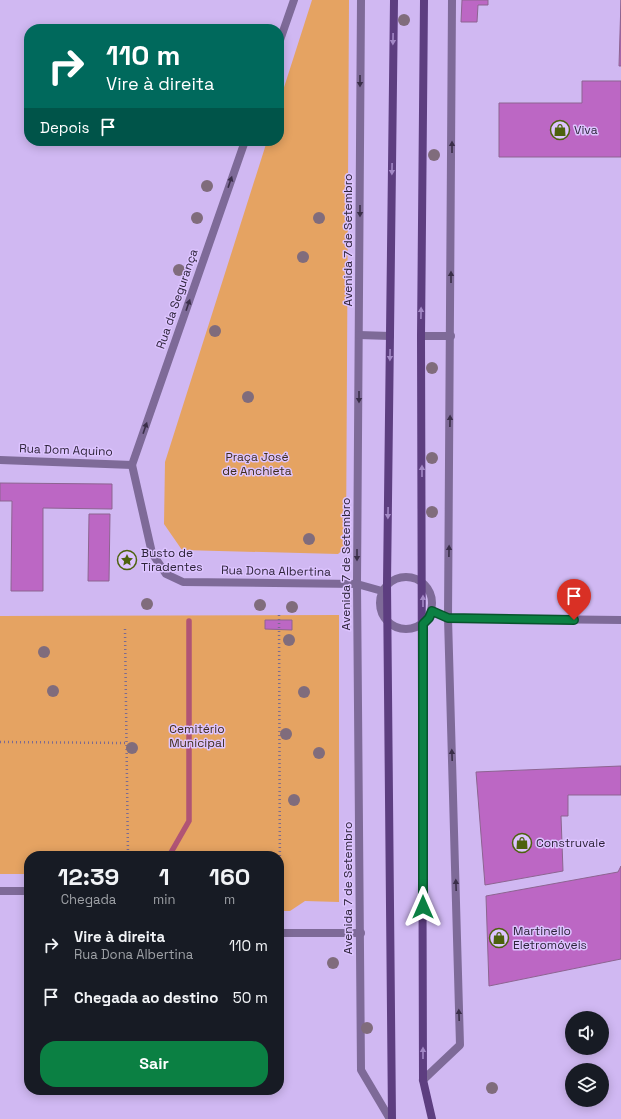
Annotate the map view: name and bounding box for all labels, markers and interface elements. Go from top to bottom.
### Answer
one-way arrow [390,33,396,46]
text: 110 m [106,37,180,73]
icon: right [40,40,92,92]
text: Vire à direita [106,72,214,95]
one-way arrow [357,75,363,88]
icon: arrive [97,116,119,138]
text: Depois [40,118,89,137]
shop icon: Viva [549,119,571,141]
place label: Viva [574,122,598,138]
one-way arrow [449,140,455,153]
one-way arrow [389,163,395,176]
street label: Avenida 7 de Setembro [340,174,356,306]
one-way arrow [228,176,234,188]
one-way arrow [357,205,363,218]
street label: Rua da Segurança [152,247,202,351]
one-way arrow [448,270,454,283]
one-way arrow [185,299,191,311]
one-way arrow [418,306,424,319]
one-way arrow [387,349,393,362]
one-way arrow [356,391,362,404]
one-way arrow [447,414,453,427]
one-way arrow [142,422,148,434]
street label: Rua Dom Aquino [19,440,113,460]
park label: Praça José de Anchieta [222,449,292,479]
one-way arrow [419,464,425,477]
street label: Avenida 7 de Setembro [338,498,354,630]
one-way arrow [385,507,391,520]
one-way arrow [446,544,452,557]
place label: Busto de Tiradentes [141,545,203,575]
place icon: Busto de Tiradentes [116,549,138,571]
one-way arrow [354,549,360,562]
street label: Rua Dona Albertina [221,562,331,580]
pin [557,579,591,620]
icon: arrive [563,585,585,607]
one-way arrow [420,594,426,607]
park label: Cemitério Municipal [169,721,225,751]
one-way arrow [449,748,455,761]
street label: Avenida 7 de Setembro [340,822,356,954]
shop icon: Construvale [511,832,533,854]
place label: Construvale [536,835,605,851]
text: 12:39 [58,861,119,892]
text: 1 [159,861,170,892]
text: 160 [209,861,250,892]
one-way arrow [452,879,459,891]
position arrow [402,886,444,928]
text: Chegada [61,891,116,908]
text: min [153,891,175,908]
text: m [224,891,235,908]
place label: Martinello Eletromóveis [513,923,587,953]
text: Vire à direita [74,927,165,946]
shop icon: Martinello Eletromóveis [488,927,510,949]
icon: right [40,934,62,956]
text: 110 m [229,936,268,955]
text: Rua Dona Albertina [74,946,193,963]
icon: arrive [40,986,62,1008]
text: Chegada ao destino [74,988,218,1007]
text: 50 m [233,988,268,1007]
one-way arrow [456,1008,462,1021]
map controls [565,1011,609,1107]
button: sound [565,1011,609,1055]
button: Sair [40,1041,268,1087]
one-way arrow [420,1046,426,1059]
button: layers [565,1063,609,1107]

